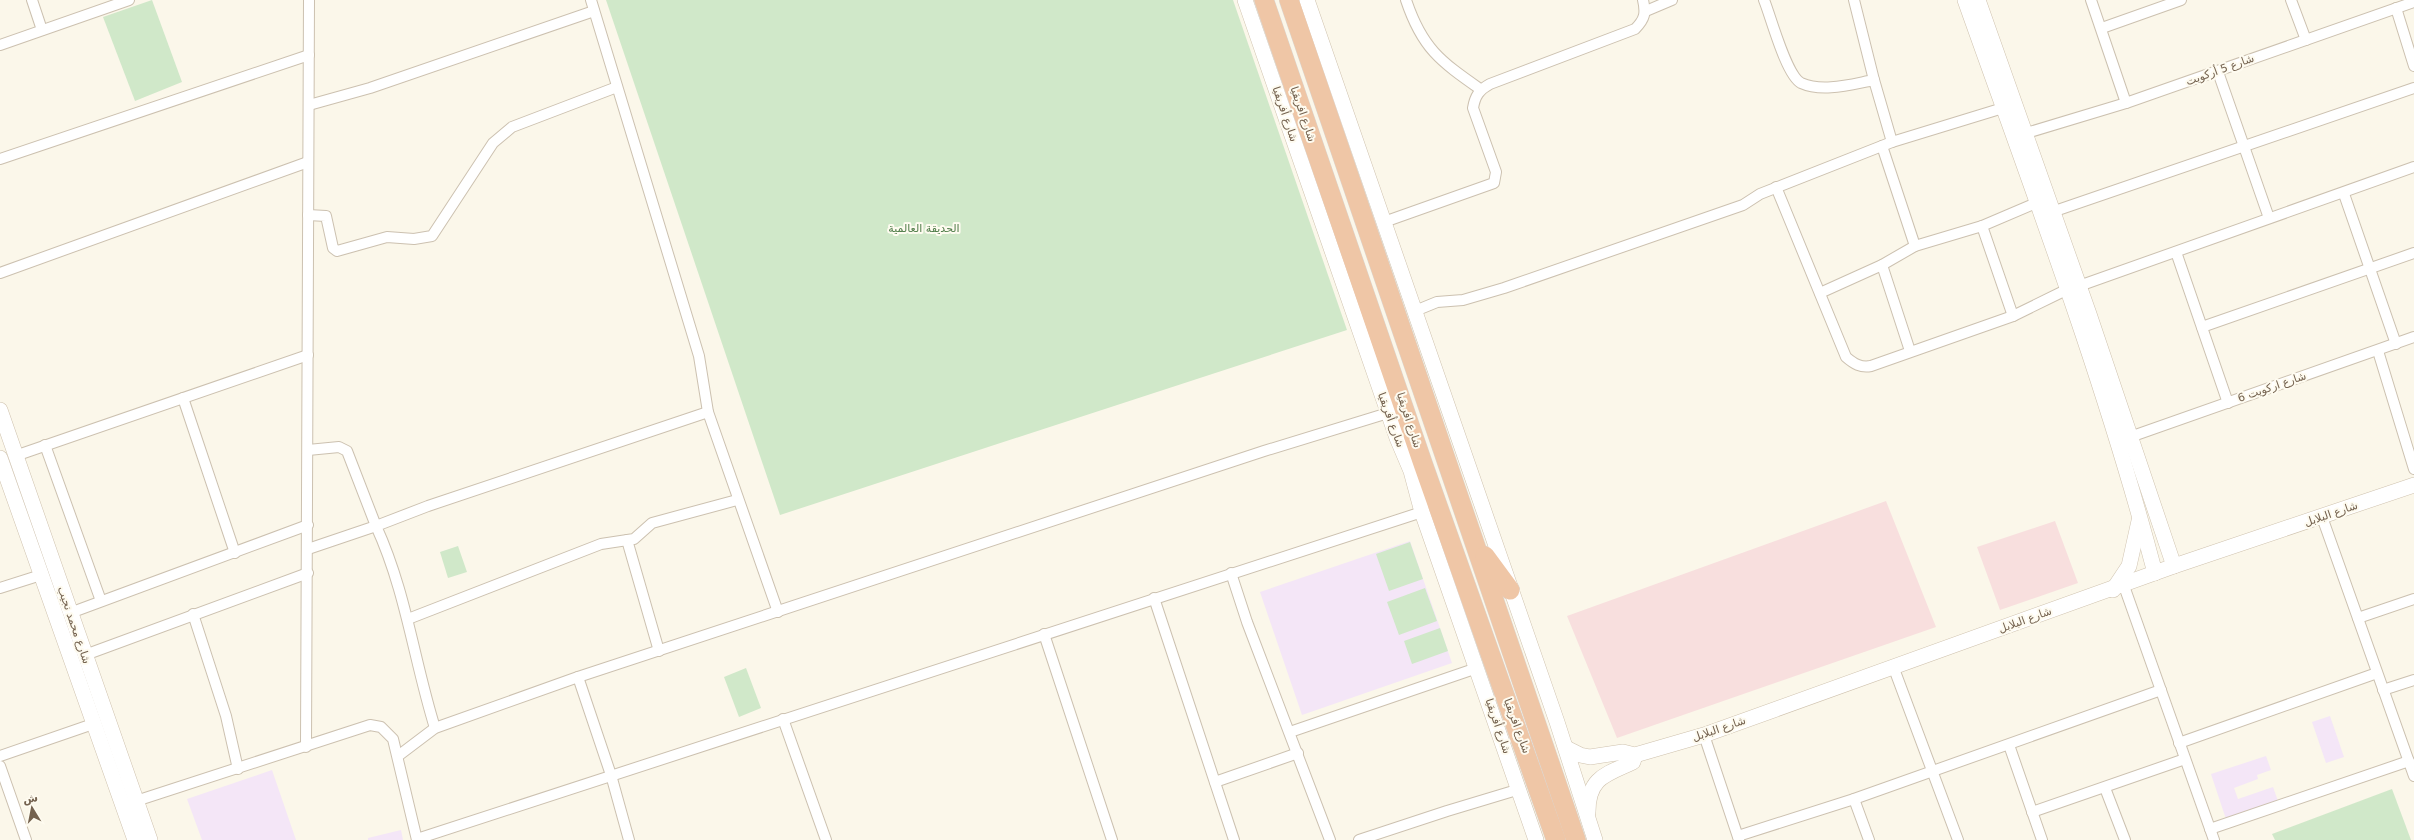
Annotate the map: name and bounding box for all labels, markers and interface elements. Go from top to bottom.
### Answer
street label: شارع 5 أركويت [2184,51,2256,88]
street label: شارع أفريقيا [1269,84,1301,143]
street label: شارع افريقيا [1287,85,1319,143]
park label: الحديقة العالمية [888,222,960,235]
street label: شارع اركويت 6 [2236,369,2308,405]
street label: شارع أفريقيا [1375,390,1408,449]
street label: شارع افريقيا [1394,391,1424,449]
street label: شارع البلابل [2303,499,2359,529]
street label: شارع محمد نجيب [55,585,93,665]
street label: شارع البلابل [1997,604,2053,636]
street label: شارع أفريقيا [1482,696,1514,755]
street label: شارع افريقيا [1501,697,1533,755]
street label: شارع البلابل [1691,714,1747,744]
north arrow [12,788,52,828]
text: ش [22,791,39,806]

